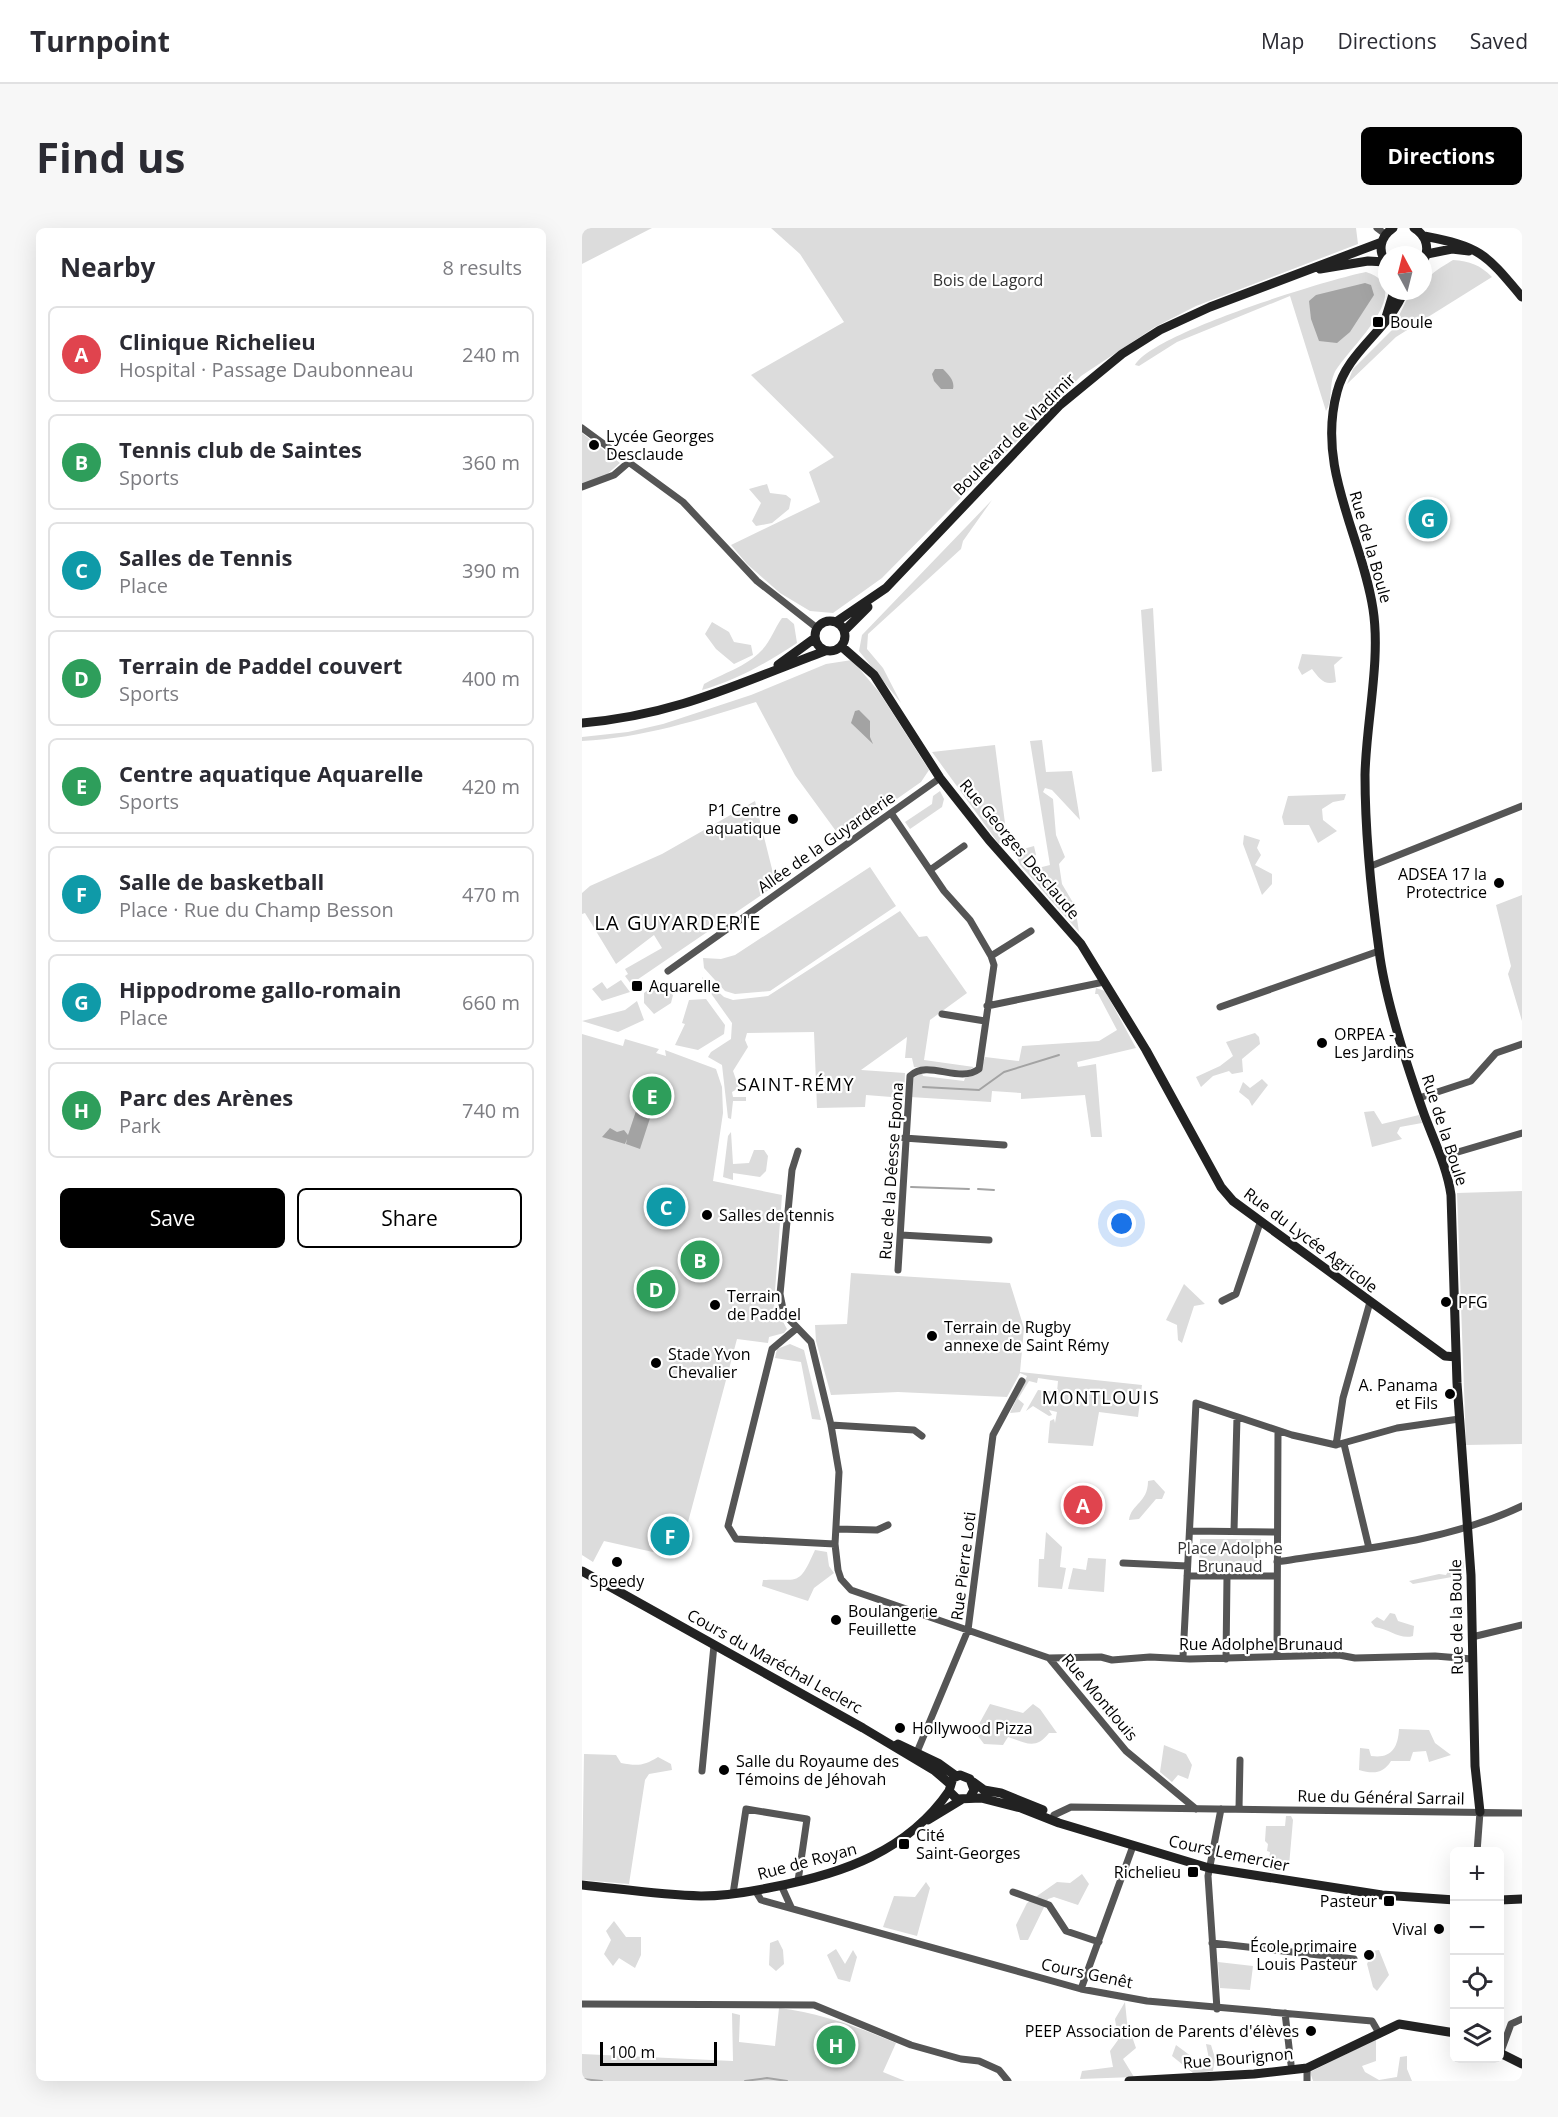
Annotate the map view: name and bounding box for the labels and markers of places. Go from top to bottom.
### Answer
place label: Boule [1390,311,1433,333]
marker: Boule [1371,315,1385,329]
place label: Lycée Georges Desclaude [606,425,714,465]
marker: Lycée Georges Desclaude [587,438,601,452]
pin: G [1408,496,1448,542]
place label: P1 Centre aquatique [705,799,781,839]
marker: P1 Centre aquatique [786,812,800,826]
place label: ADSEA 17 la Protectrice [1398,863,1487,903]
marker: ADSEA 17 la Protectrice [1492,876,1506,890]
place label: Aquarelle [649,975,720,997]
marker: Aquarelle [630,979,644,993]
place label: ORPEA - Les Jardins [1334,1023,1414,1063]
marker: ORPEA - Les Jardins [1315,1036,1329,1050]
pin: E [632,1074,672,1118]
pin: C [646,1184,686,1230]
place label: Salles de tennis [719,1204,834,1226]
marker: Salles de tennis [700,1208,714,1222]
pin: B [680,1238,720,1282]
pin: D [636,1266,676,1312]
place label: Terrain de Paddel [727,1285,801,1325]
place label: PFG [1458,1291,1488,1313]
marker: PFG [1439,1295,1453,1309]
marker: Terrain de Paddel [708,1298,722,1312]
place label: Terrain de Rugby annexe de Saint Rémy [944,1316,1110,1356]
marker: Terrain de Rugby annexe de Saint Rémy [925,1329,939,1343]
place label: Stade Yvon Chevalier [668,1343,751,1383]
marker: Stade Yvon Chevalier [649,1356,663,1370]
place label: A. Panama et Fils [1359,1374,1438,1414]
marker: A. Panama et Fils [1443,1387,1457,1401]
pin: A [1064,1482,1102,1528]
pin: F [650,1514,689,1558]
marker: Speedy [610,1555,624,1569]
place label: Speedy [590,1570,645,1592]
place label: Boulangerie Feuillette [848,1600,938,1640]
marker: Boulangerie Feuillette [829,1613,843,1627]
place label: Hollywood Pizza [912,1717,1033,1739]
marker: Hollywood Pizza [893,1721,907,1735]
place label: Salle du Royaume des Témoins de Jéhovah [736,1750,899,1790]
marker: Salle du Royaume des Témoins de Jéhovah [717,1763,731,1777]
place label: Cité Saint-Georges [916,1824,1020,1864]
marker: Cité Saint-Georges [897,1837,911,1851]
place label: Richelieu [1114,1861,1181,1883]
marker: Richelieu [1186,1865,1200,1879]
place label: Pasteur [1320,1890,1377,1912]
marker: Pasteur [1382,1894,1396,1908]
place label: Vival [1393,1918,1427,1940]
marker: Vival [1432,1922,1446,1936]
place label: École primaire Louis Pasteur [1250,1935,1357,1975]
marker: École primaire Louis Pasteur [1362,1948,1376,1962]
place label: PEEP Association de Parents d'élèves [1025,2020,1299,2042]
pin: H [816,2022,856,2068]
marker: PEEP Association de Parents d'élèves [1304,2024,1318,2038]

